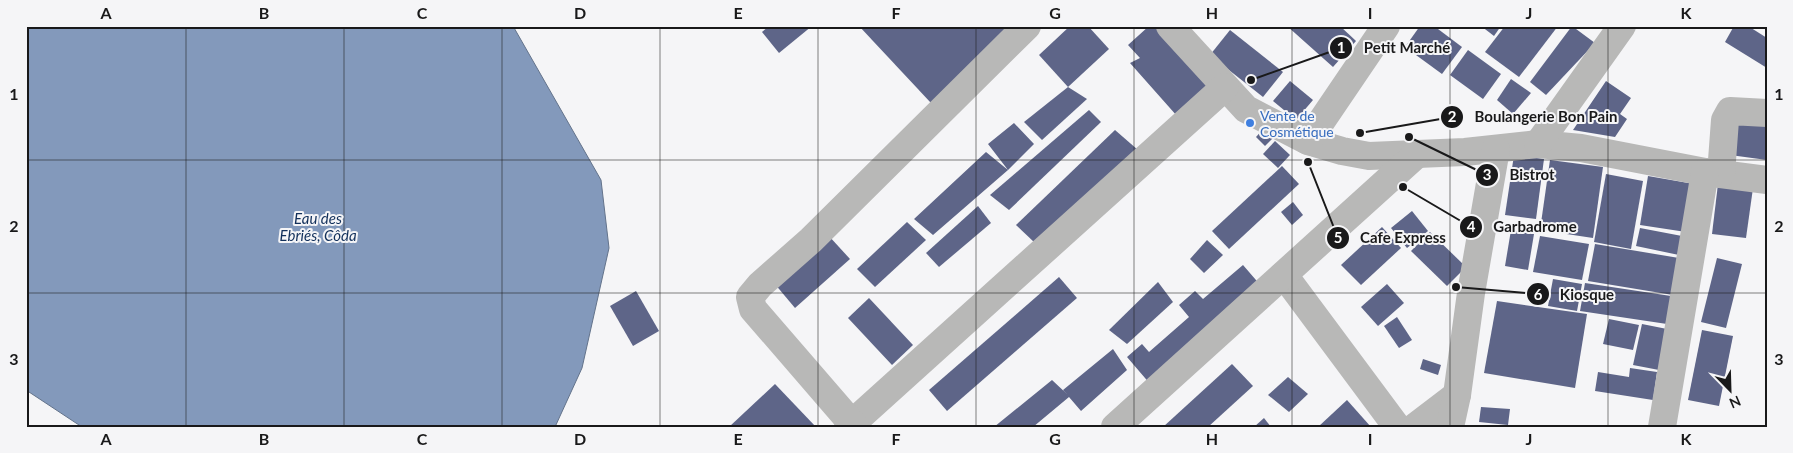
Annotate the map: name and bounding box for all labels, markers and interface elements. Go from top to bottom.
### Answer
text: A [99,3,112,22]
text: B [259,3,269,22]
text: C [417,3,428,22]
text: D [574,3,586,22]
text: E [733,3,743,22]
text: F [891,3,901,22]
text: G [1049,3,1061,22]
text: H [1206,3,1218,22]
text: I [1368,3,1372,22]
text: J [1526,3,1532,22]
text: K [1681,3,1693,22]
callout: Petit Marché [1328,33,1460,63]
text: 1 [1337,38,1345,56]
text: Petit Marché [1364,38,1450,56]
text: 1 [9,84,19,103]
text: 1 [1774,84,1784,103]
callout: Boulangerie Bon Pain [1440,102,1628,132]
place label: Vente de Cosmétique [1260,107,1334,140]
text: 2 [1448,107,1457,125]
text: Boulangerie Bon Pain [1475,107,1617,125]
marker: Vente de Cosmétique [1244,117,1256,129]
callout: Bistrot [1474,160,1564,190]
text: 3 [1483,165,1491,183]
text: Bistrot [1509,165,1555,183]
water label: Eau des Ebriés, Côda [279,209,357,244]
callout: Garbadrome [1458,212,1587,242]
text: 2 [9,216,19,235]
text: 2 [1774,216,1784,235]
text: 4 [1467,217,1476,235]
text: Garbadrome [1493,217,1577,235]
callout: Cafe Express [1326,223,1456,253]
text: 5 [1334,228,1342,246]
text: Cafe Express [1360,228,1446,246]
callout: Kiosque [1525,279,1624,309]
text: 6 [1534,285,1543,303]
text: Kiosque [1560,285,1614,303]
text: 3 [9,349,19,368]
text: 3 [1774,349,1784,368]
north arrow [1706,366,1756,416]
text: N [1727,392,1744,412]
text: A [99,429,112,448]
text: B [259,429,269,448]
text: C [417,429,428,448]
text: D [574,429,586,448]
text: E [733,429,743,448]
text: F [891,429,901,448]
text: G [1049,429,1061,448]
text: H [1206,429,1218,448]
text: I [1368,429,1372,448]
text: J [1526,429,1532,448]
text: K [1681,429,1693,448]

